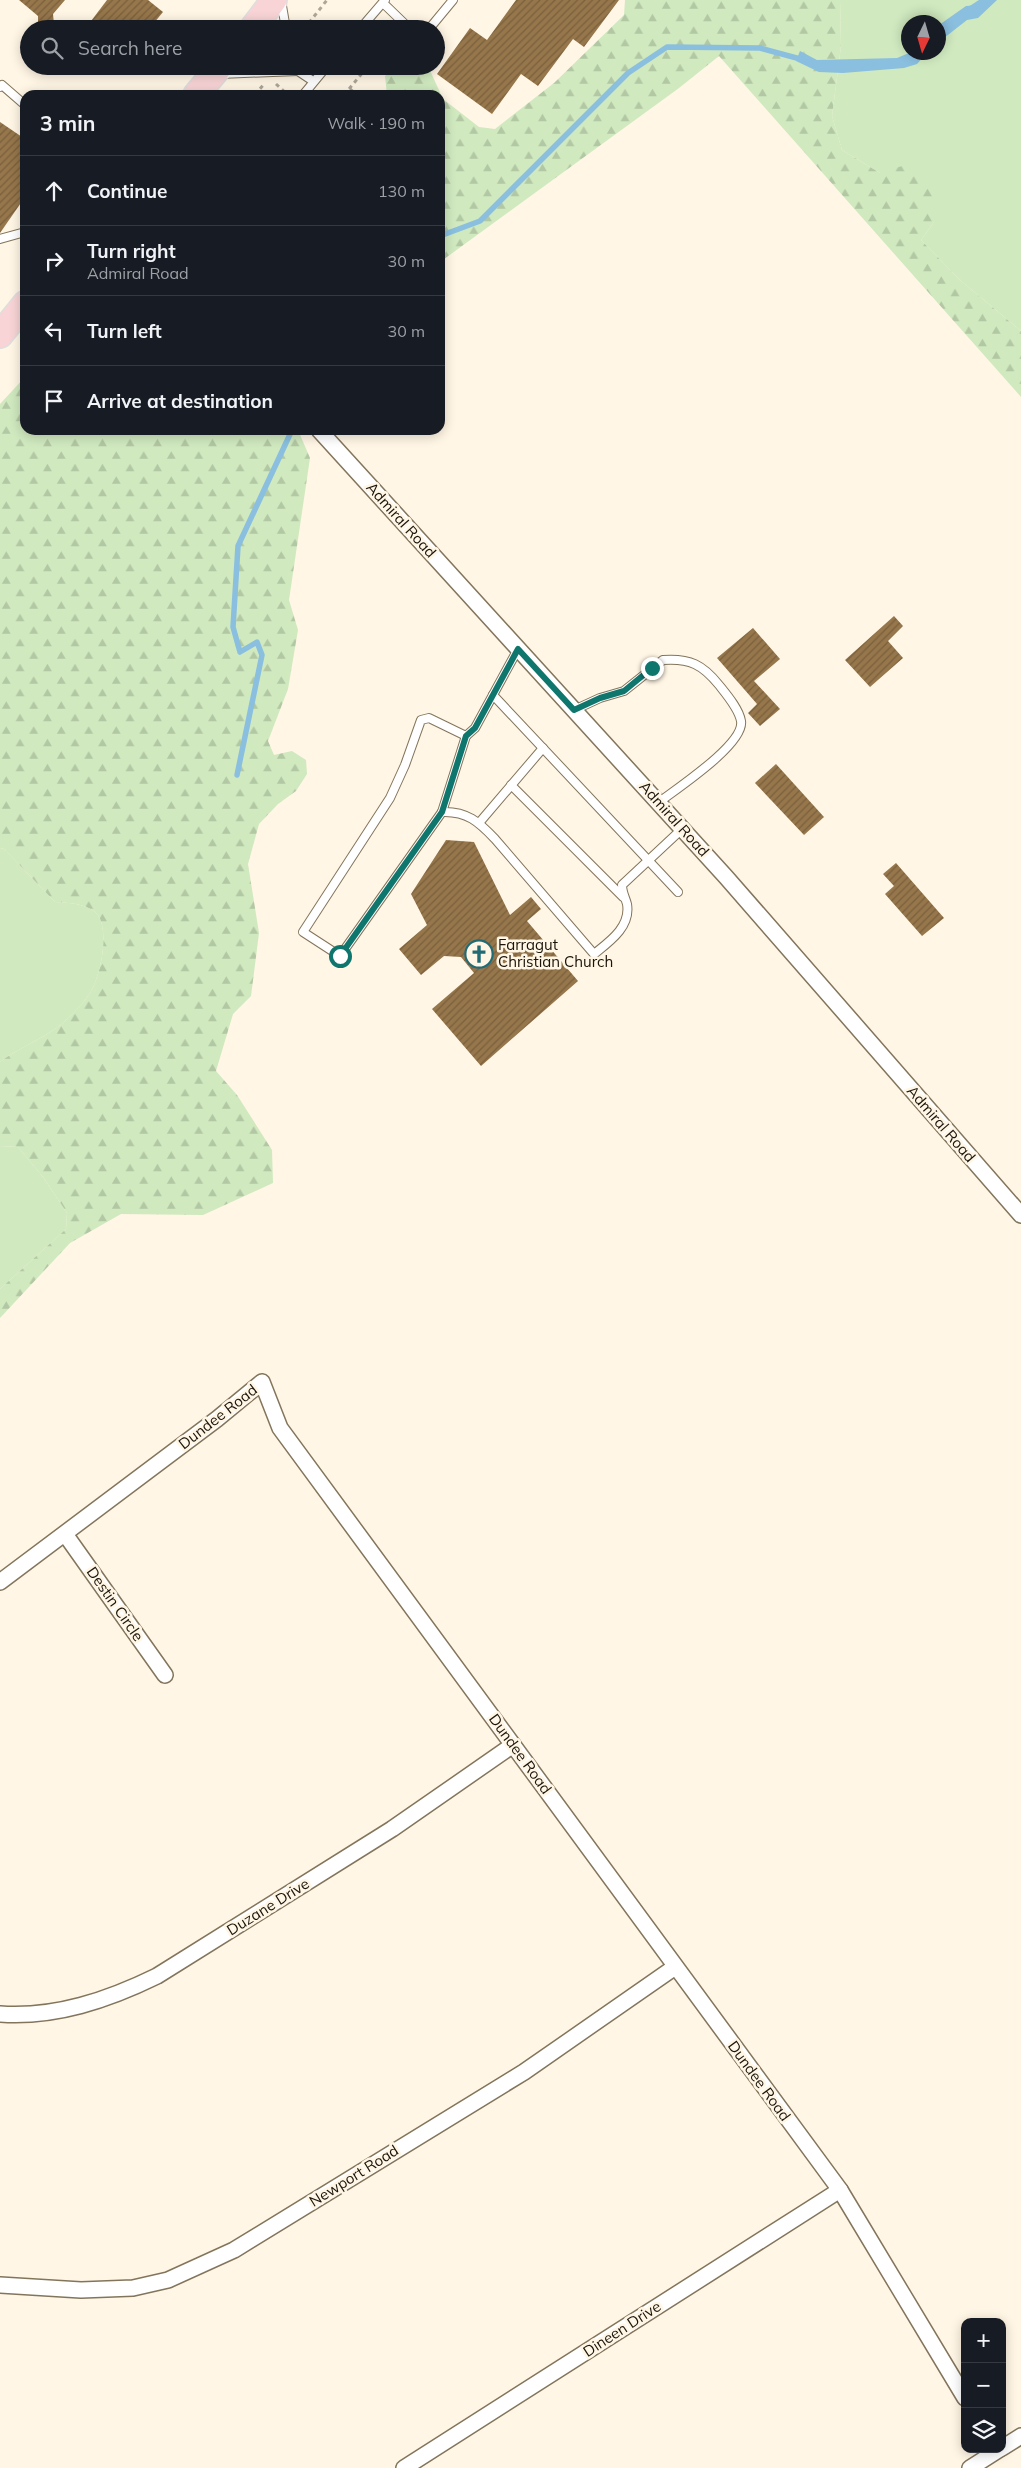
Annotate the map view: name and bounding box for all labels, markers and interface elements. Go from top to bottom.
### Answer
north arrow [901,15,946,60]
search box [20,20,445,75]
icon: search [38,34,66,62]
text: Search here [78,36,182,60]
text: 3 min [40,110,95,136]
text: Walk · 190 m [327,113,425,133]
icon: ahead [40,177,68,205]
text: Continue [87,179,167,203]
text: 130 m [378,181,425,201]
text: Turn right [87,239,176,263]
icon: right [40,247,68,275]
text: 30 m [388,251,425,271]
text: Admiral Road [87,263,189,283]
icon: left [40,317,68,345]
text: Turn left [87,319,162,343]
text: 30 m [388,321,425,341]
icon: arrive [40,387,68,415]
text: Arrive at destination [87,389,273,413]
street label: Admiral Road [362,478,440,561]
route end [641,657,664,680]
street label: Admiral Road [635,777,713,860]
place label: Farragut Christian Church [498,935,613,971]
church icon: Farragut Christian Church [464,939,494,969]
route start [329,945,352,968]
street label: Admiral Road [903,1081,980,1166]
street label: Dundee Road [175,1380,261,1453]
street label: Destin Circle [83,1563,148,1645]
street label: Dundee Road [485,1710,556,1798]
street label: Duzane Drive [223,1874,312,1939]
street label: Dundee Road [724,2037,795,2125]
street label: Newport Road [306,2141,402,2211]
street label: Dineen Drive [579,2296,664,2361]
map controls [961,2318,1006,2453]
button: + [961,2318,1006,2363]
button: − [961,2363,1006,2408]
button: layers [961,2408,1006,2453]

